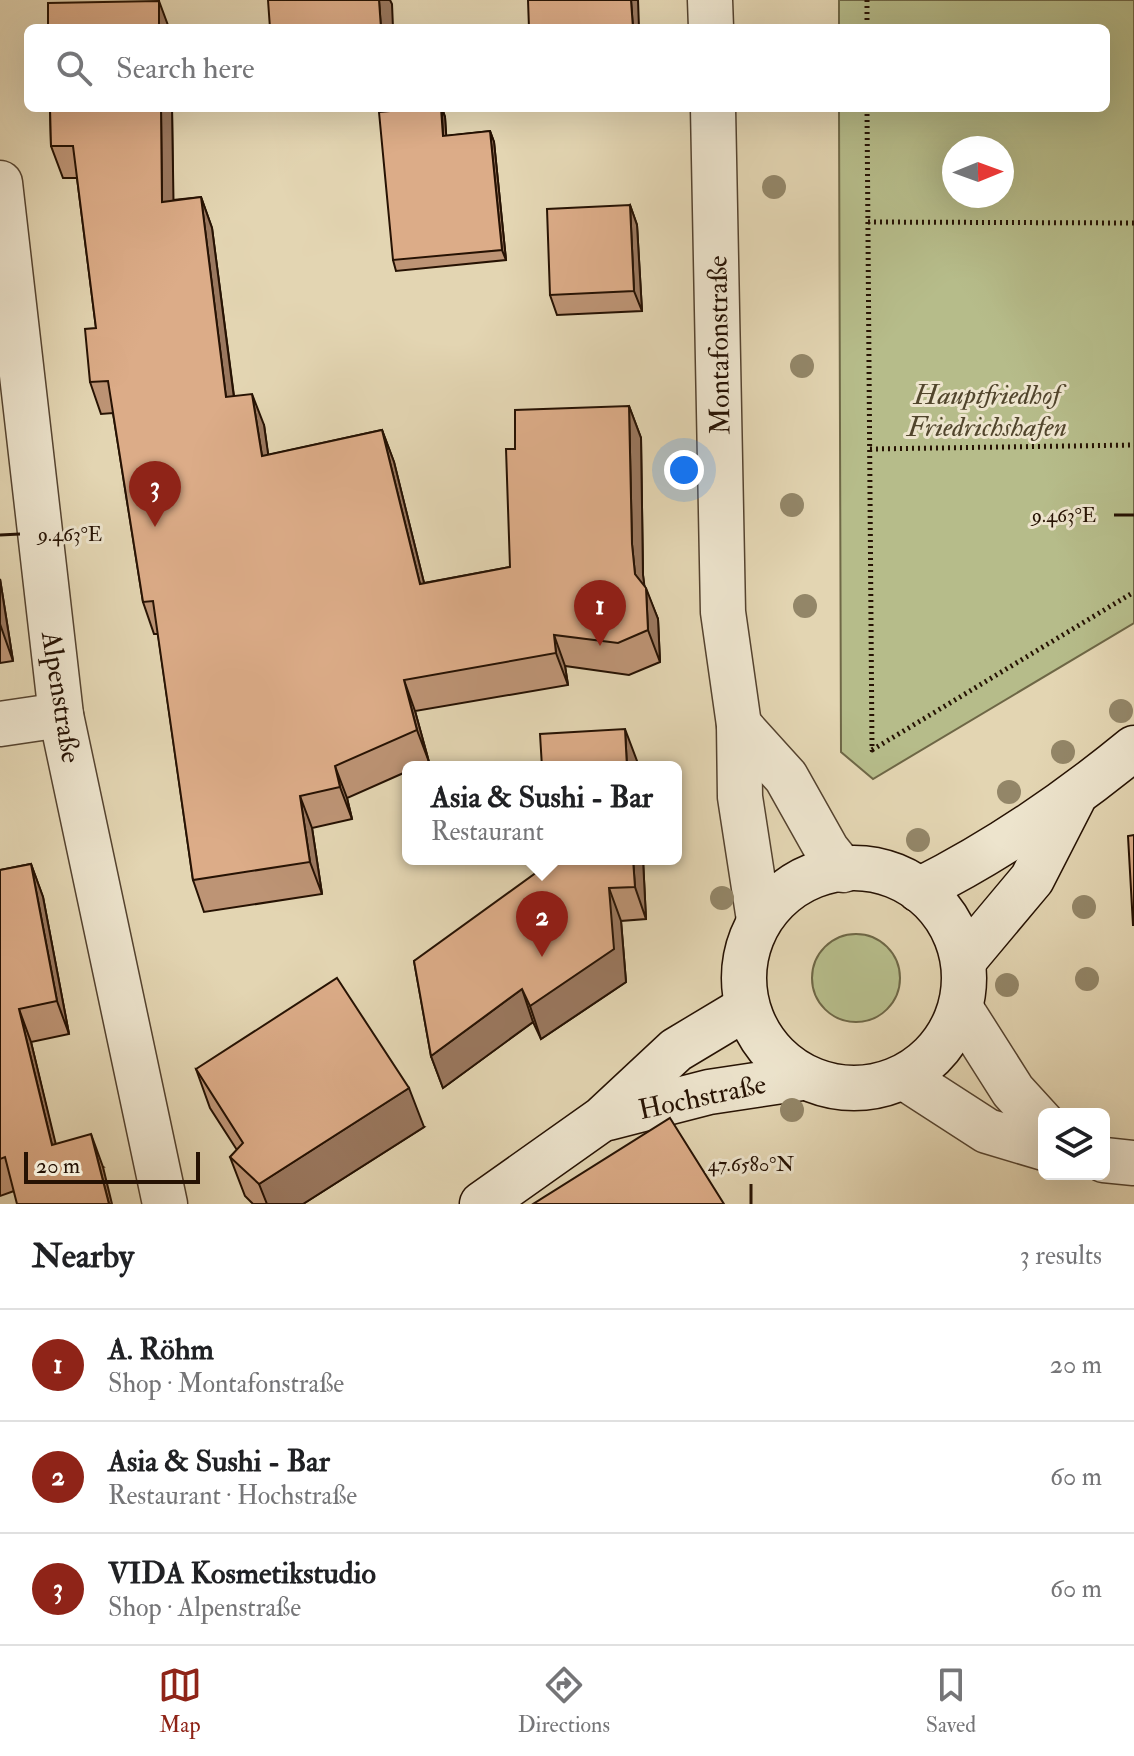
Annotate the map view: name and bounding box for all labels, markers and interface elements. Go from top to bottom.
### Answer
search box [24,24,1110,112]
icon: search [52,46,96,90]
text: Search here [116,50,255,87]
north arrow [942,136,1014,208]
street label: Montafonstraße [700,255,739,435]
park label: Hauptfriedhof Friedrichshafen [905,378,1067,445]
your location [664,450,704,490]
pin: 3 [129,461,181,527]
text: 9.463°E [1030,503,1096,528]
text: 9.463°E [36,522,102,547]
pin: 1 [574,580,626,646]
street label: Alpenstraße [33,628,88,766]
popup [402,761,682,865]
text: Asia & Sushi - Bar [431,779,653,816]
text: Restaurant [431,816,544,848]
pin: 2 [516,891,568,957]
street label: Hochstraße [635,1067,770,1128]
map controls [1038,1108,1110,1180]
button: layers [1038,1108,1110,1180]
scale bar [24,1148,200,1184]
text: 20 m [36,1152,80,1180]
text: 47.6580°N [708,1152,794,1177]
text: Nearby [32,1235,134,1278]
text: 3 results [1020,1240,1102,1272]
text: A. Röhm [108,1331,214,1368]
text: 1 [53,1349,63,1381]
text: 20 m [1050,1349,1102,1381]
text: Shop · Montafonstraße [108,1368,344,1400]
text: Asia & Sushi - Bar [108,1443,330,1480]
text: 2 [51,1461,65,1493]
text: 60 m [1050,1461,1102,1493]
text: Restaurant · Hochstraße [108,1480,357,1512]
text: VIDA Kosmetikstudio [108,1555,376,1592]
text: 3 [53,1573,63,1605]
text: 60 m [1050,1573,1102,1605]
text: Shop · Alpenstraße [108,1592,301,1624]
tab: Map [158,1663,202,1739]
tab: Directions [518,1663,610,1739]
tab: Saved [926,1663,976,1739]

